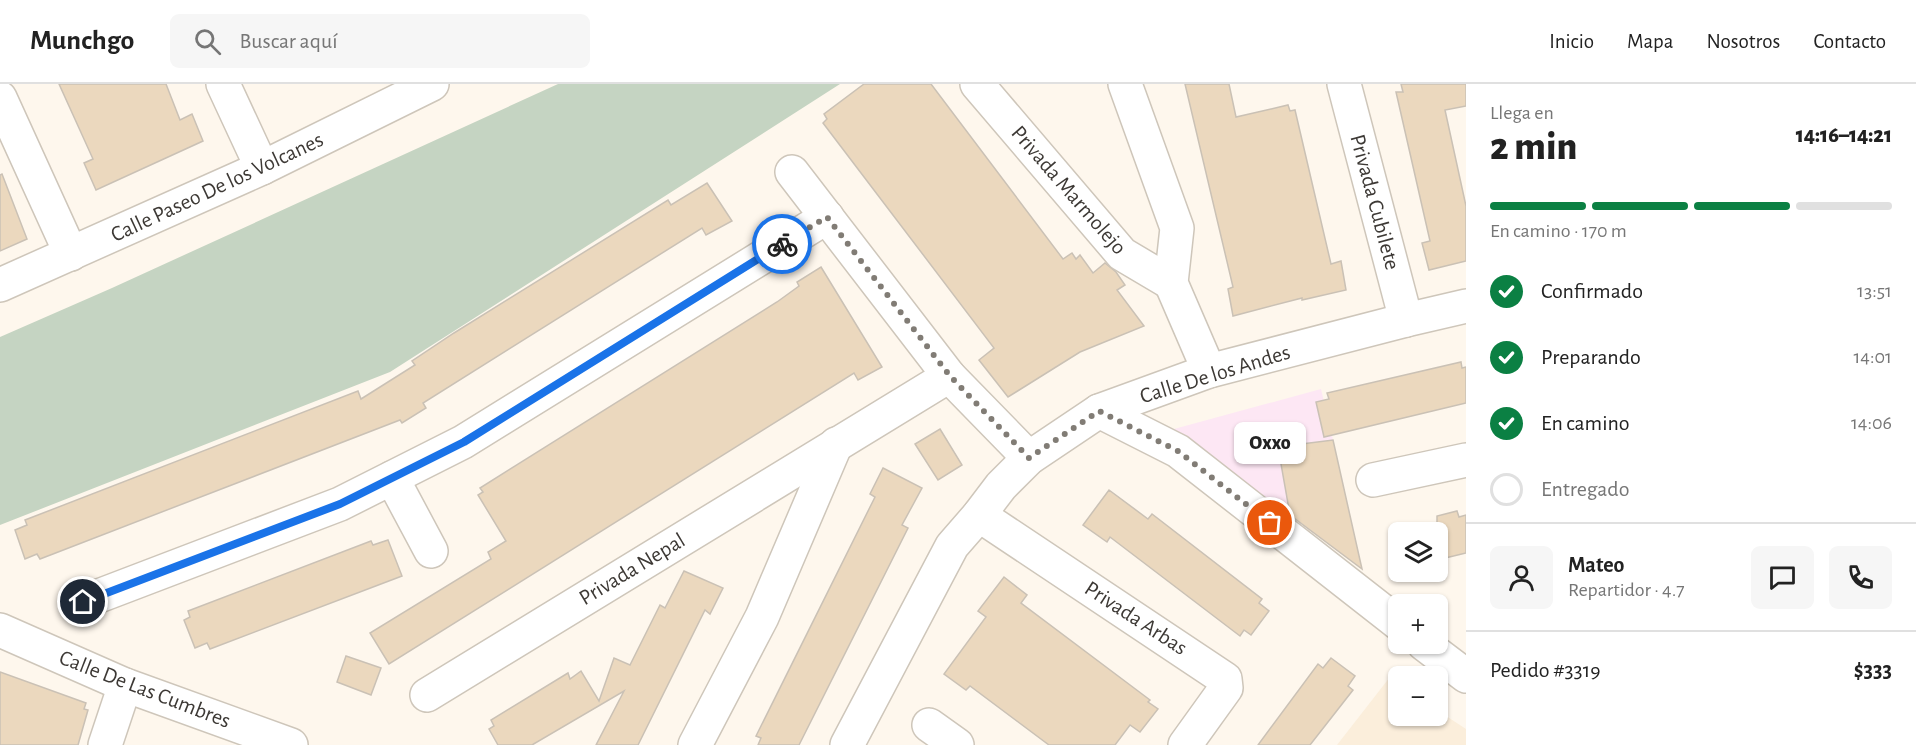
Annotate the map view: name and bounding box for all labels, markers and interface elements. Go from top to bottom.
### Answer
search box [170,14,590,68]
icon: search [191,25,224,58]
text: Munchgo [30,27,134,55]
text: Buscar aquí [239,30,337,52]
text: Inicio [1549,31,1594,52]
text: Mapa [1627,31,1674,52]
text: Nosotros [1707,31,1780,52]
text: Contacto [1813,31,1886,52]
text: Llega en [1490,103,1554,123]
street label: Privada Marmolejo [1007,121,1131,259]
text: 14:16–14:21 [1796,124,1892,146]
street label: Calle Paseo De los Volcanes [107,128,327,246]
text: 2 min [1490,128,1577,167]
street label: Privada Cubilete [1346,132,1404,272]
courier [752,214,812,274]
text: En camino · 170 m [1490,221,1627,241]
icon: bike [766,228,799,261]
icon: check [1490,275,1523,308]
text: Confirmado [1541,280,1643,302]
text: 13:51 [1857,281,1892,301]
street label: Calle De los Andes [1137,341,1293,407]
icon: check [1490,341,1523,374]
text: Preparando [1541,346,1641,368]
text: 14:01 [1853,347,1892,367]
icon: check [1490,407,1523,440]
text: En camino [1541,412,1630,434]
text: 14:06 [1851,413,1892,433]
callout: Oxxo [1234,421,1306,463]
text: Oxxo [1249,433,1291,453]
text: Entregado [1541,478,1630,500]
pin [1244,497,1295,548]
icon: bag [1253,506,1286,539]
map controls [1388,522,1448,726]
button: layers [1388,522,1448,582]
street label: Privada Nepal [575,529,689,609]
button: person [1490,546,1553,609]
button: chat [1751,546,1814,609]
button: phone [1829,546,1892,609]
text: Mateo [1568,554,1624,576]
pin [57,576,108,627]
street label: Privada Arbas [1081,577,1191,659]
text: Repartidor · 4.7 [1568,580,1685,600]
icon: home [66,585,99,618]
button: + [1388,594,1448,654]
street label: Calle De Las Cumbres [56,646,234,732]
text: Pedido #3319 [1490,659,1601,681]
text: $333 [1854,659,1892,681]
button: − [1388,666,1448,726]

